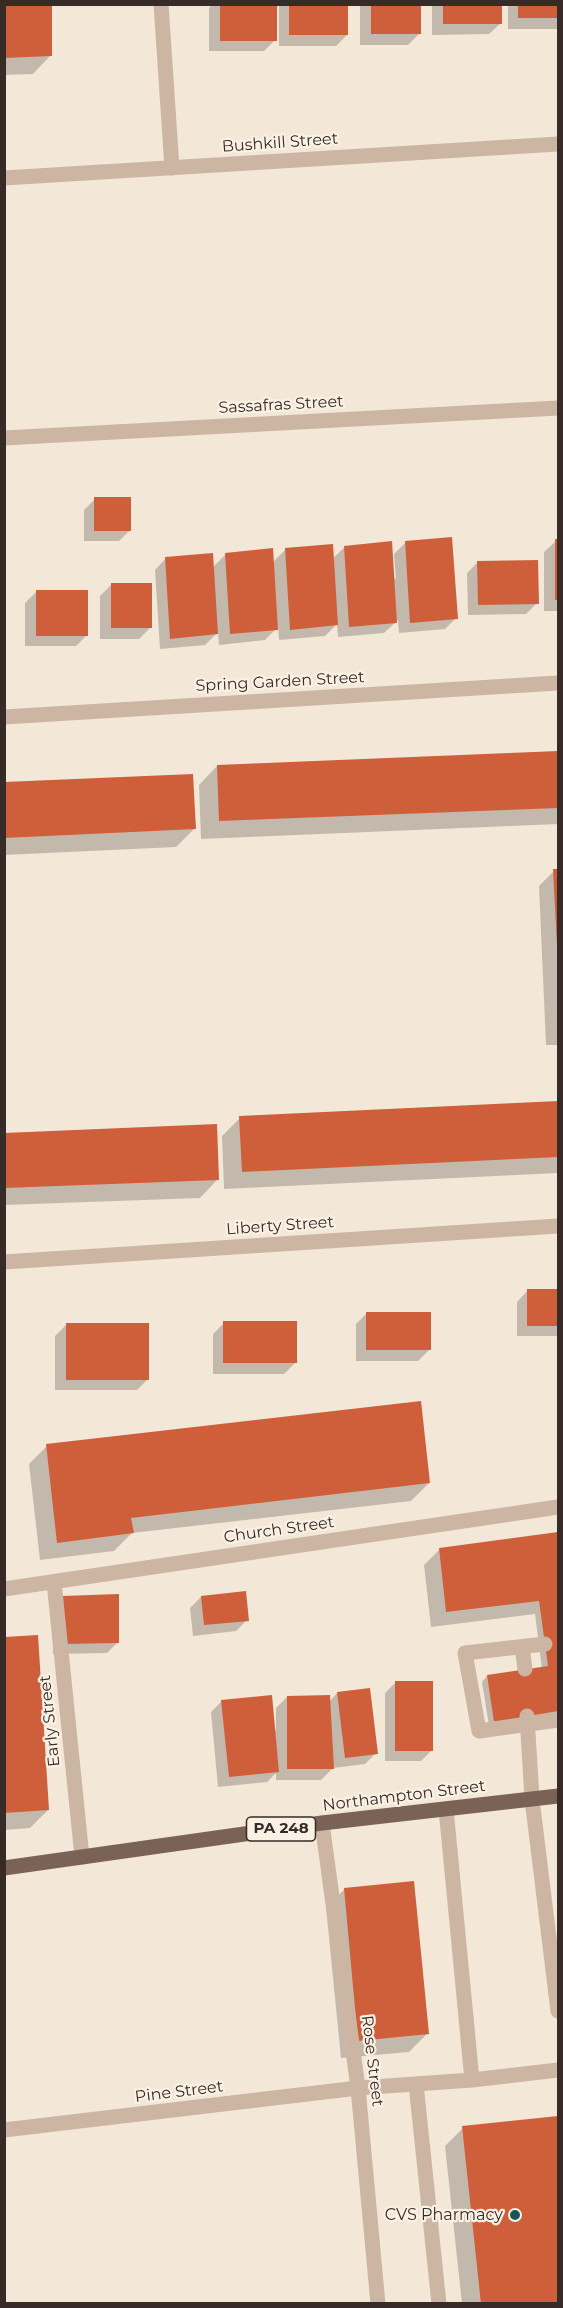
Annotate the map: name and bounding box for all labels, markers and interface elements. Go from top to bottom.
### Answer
street label: Bushkill Street [221,129,339,157]
street label: Sassafras Street [218,392,344,418]
street label: Spring Garden Street [195,668,365,696]
street label: Liberty Street [225,1213,335,1239]
street label: Church Street [223,1513,335,1547]
street label: Early Street [36,1674,64,1768]
street label: Northampton Street [322,1776,486,1816]
road number: PA 248 [246,1817,316,1841]
street label: Rose Street [357,2014,387,2108]
street label: Pine Street [134,2077,224,2107]
place label: CVS Pharmacy [385,2205,503,2225]
marker: CVS Pharmacy [508,2208,522,2222]

